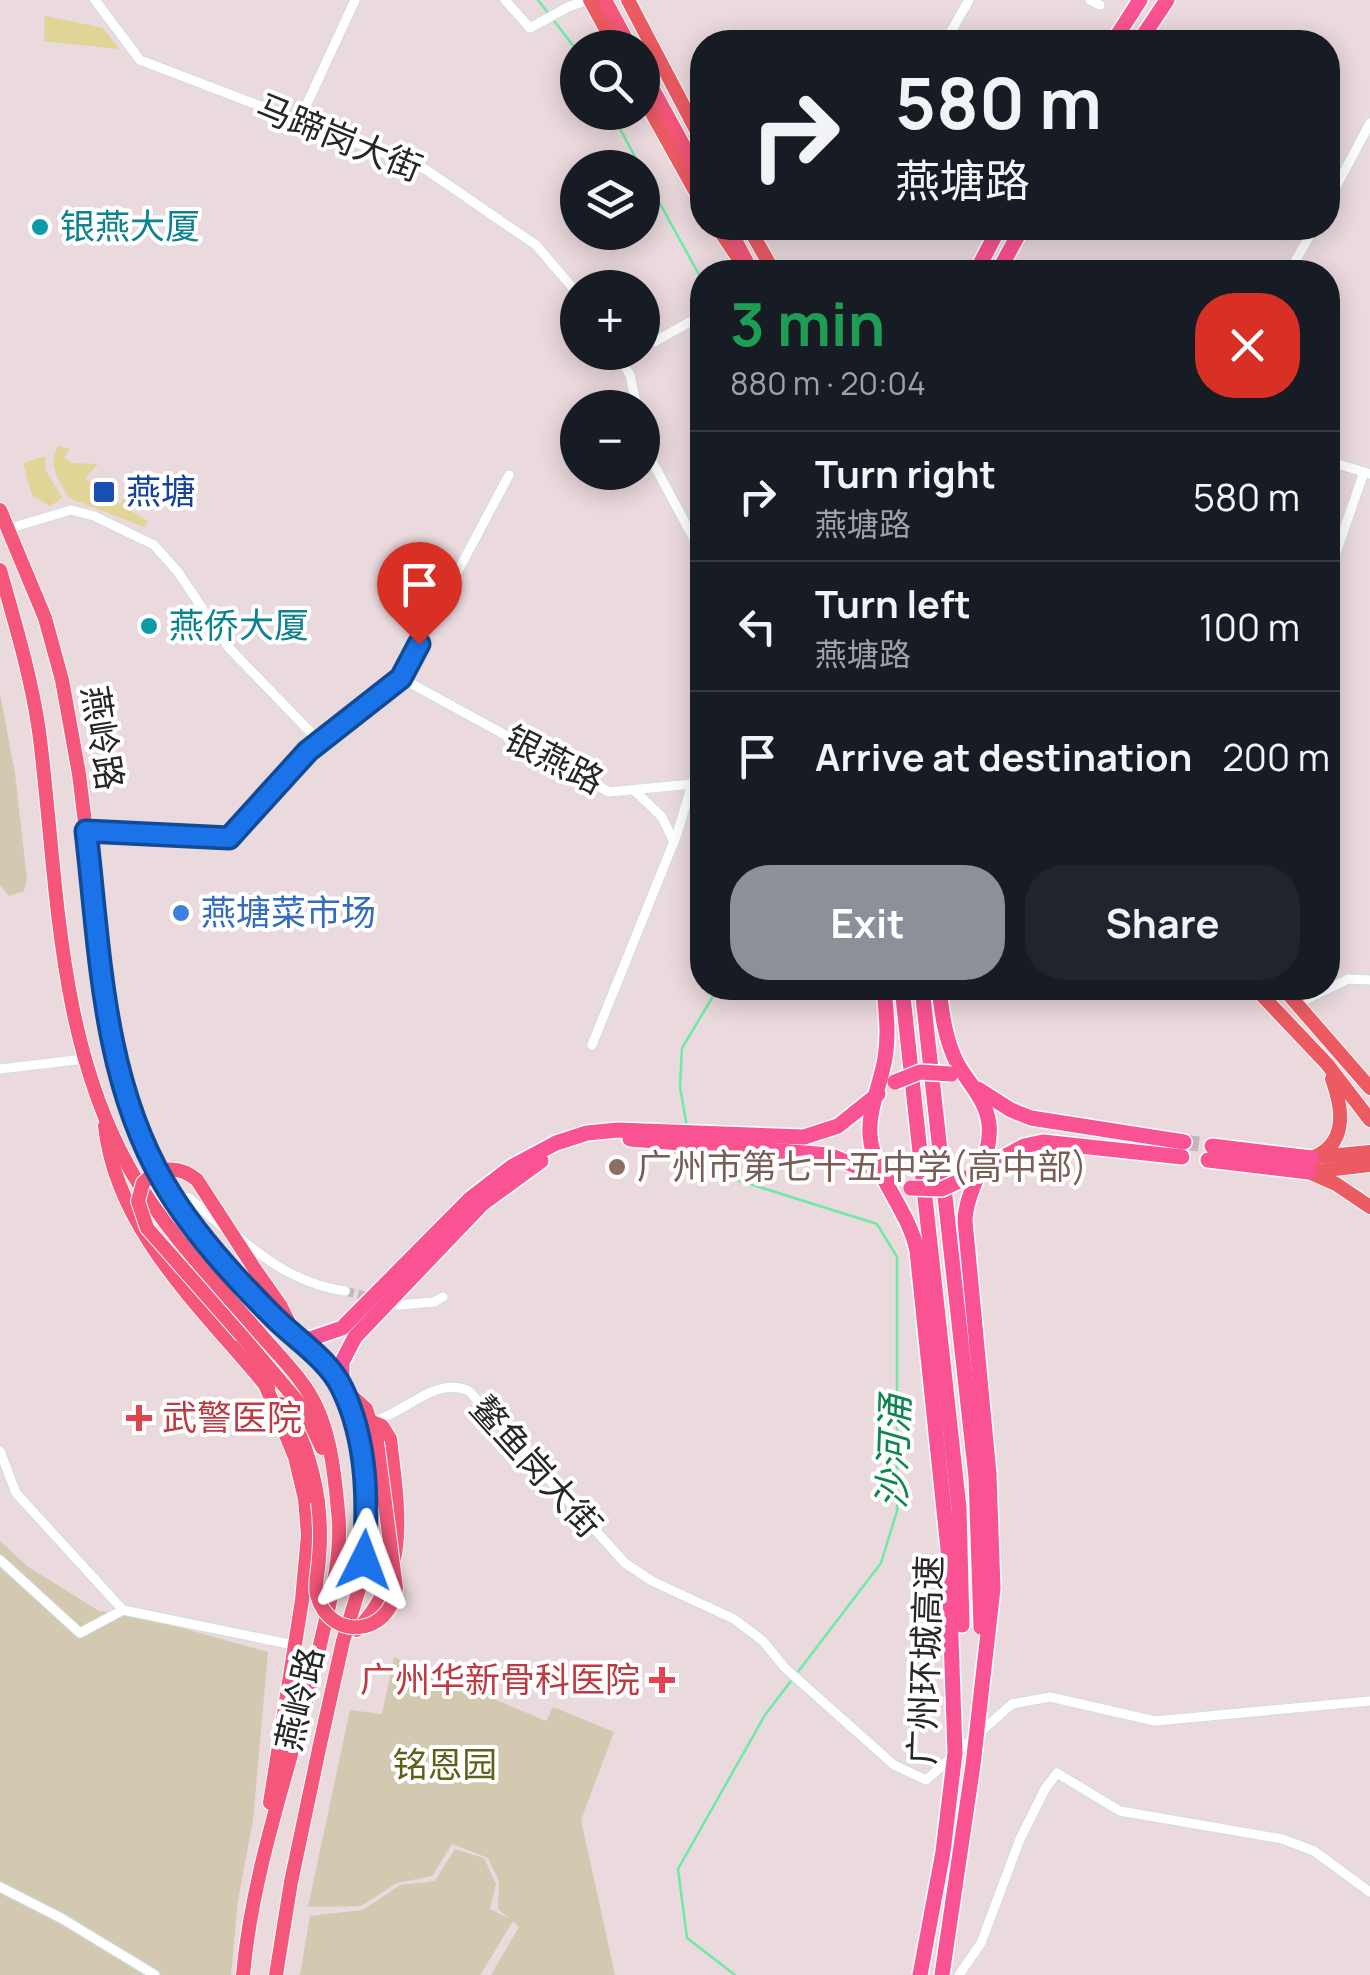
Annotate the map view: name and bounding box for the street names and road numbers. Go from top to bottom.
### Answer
street label: 马蹄岗大街 [249,82,430,192]
street label: 燕岭路 [71,682,135,793]
street label: 银燕路 [497,714,612,804]
street label: 鳌鱼岗大街 [460,1385,613,1547]
street label: 广州环城高速 [897,1554,953,1766]
street label: 燕岭路 [264,1642,334,1755]

